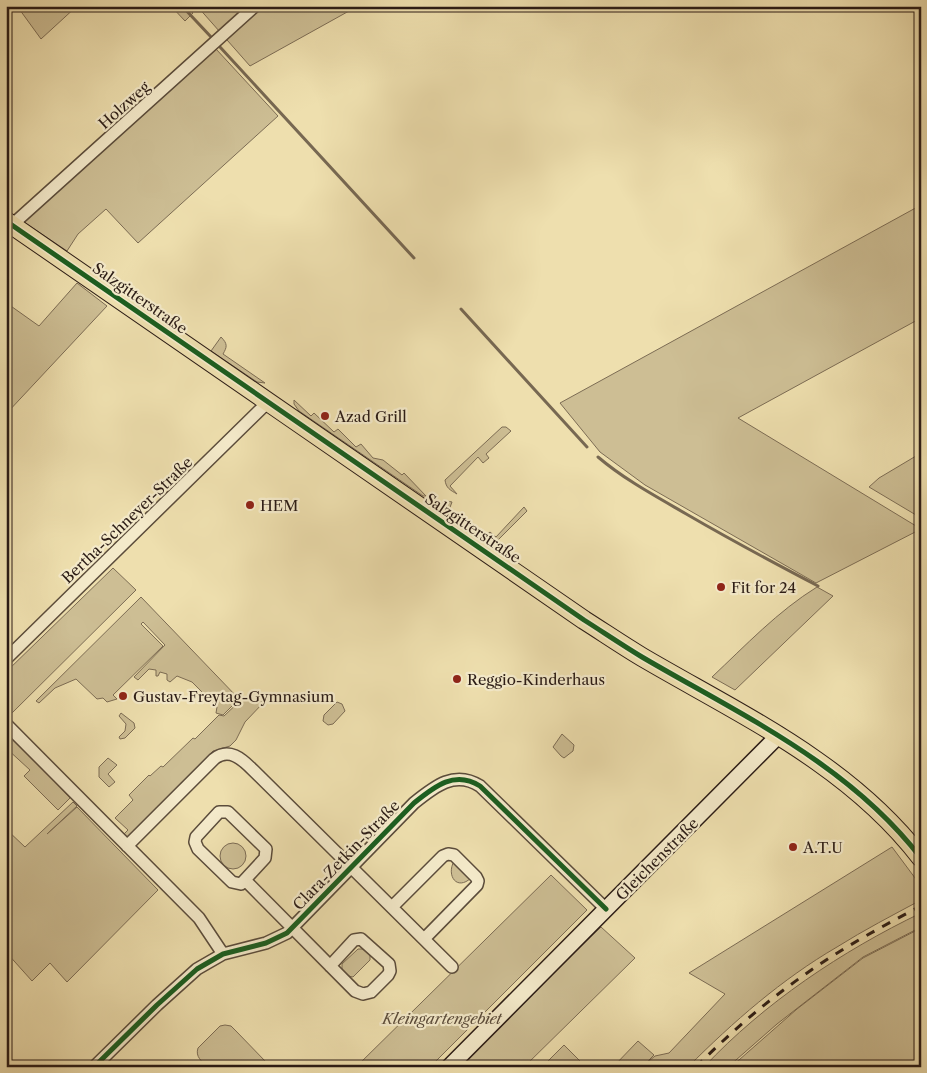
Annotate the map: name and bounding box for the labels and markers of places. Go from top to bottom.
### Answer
place label: Azad Grill [334,407,407,426]
marker: Azad Grill [319,410,331,422]
place label: HEM [260,496,298,515]
marker: HEM [244,499,256,511]
place label: Fit for 24 [731,578,796,597]
marker: Fit for 24 [715,581,727,593]
place label: Reggio-Kinderhaus [467,670,605,689]
marker: Reggio-Kinderhaus [451,673,463,685]
place label: Gustav-Freytag-Gymnasium [133,687,334,706]
marker: Gustav-Freytag-Gymnasium [117,690,129,702]
place label: A.T.U [802,838,843,857]
marker: A.T.U [787,841,799,853]

